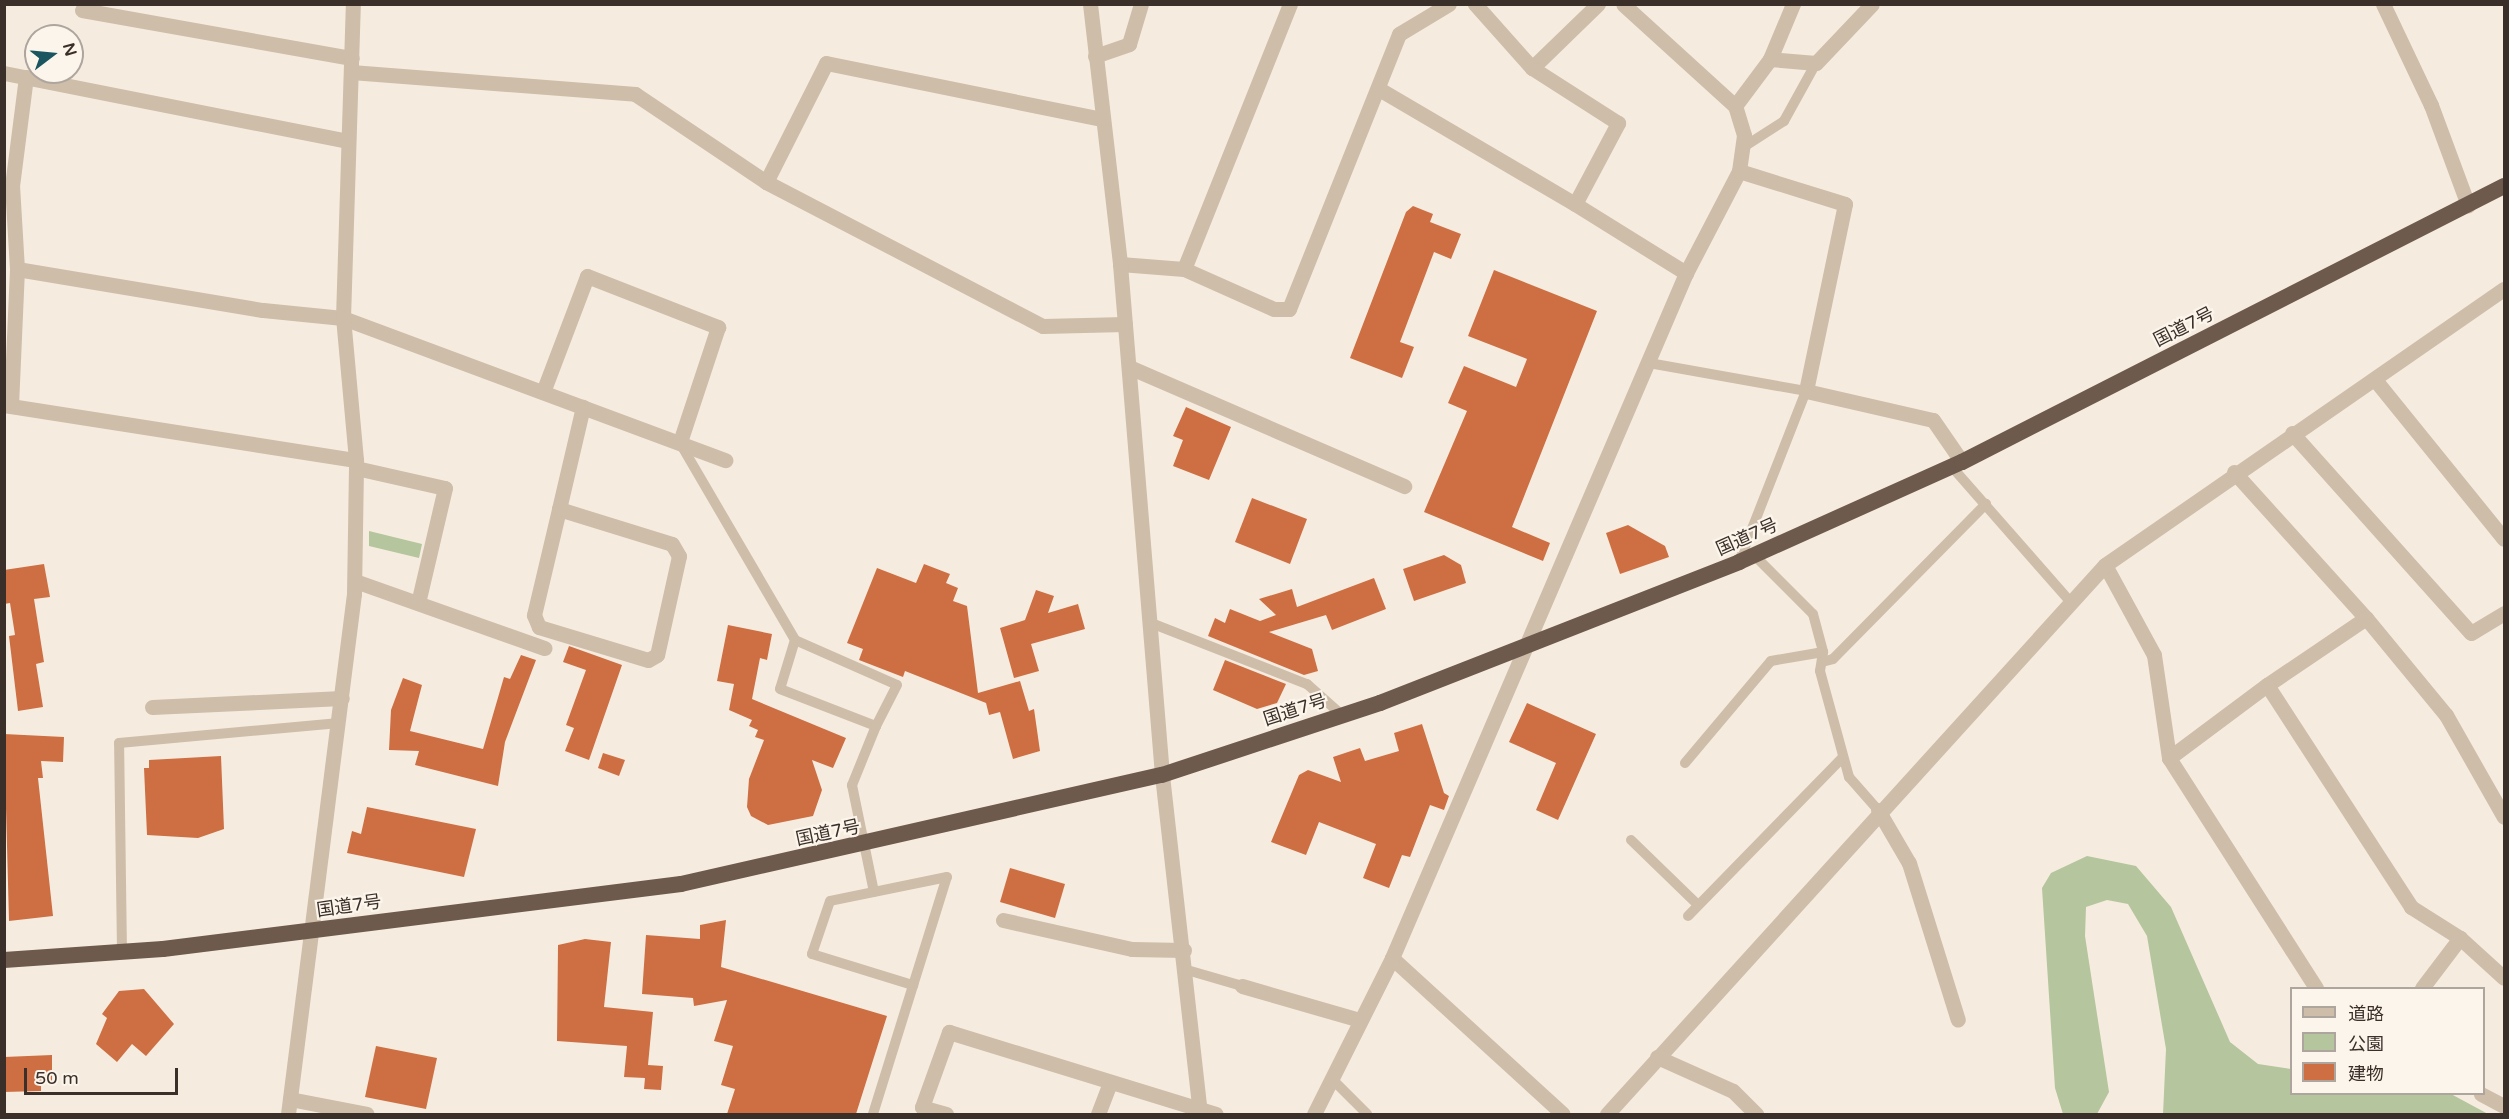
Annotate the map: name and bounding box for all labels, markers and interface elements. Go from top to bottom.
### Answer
north arrow [24,24,84,84]
text: N [58,41,81,59]
street label: 国道7号 [2150,303,2218,351]
street label: 国道7号 [1713,514,1781,560]
street label: 国道7号 [1261,690,1329,730]
street label: 国道7号 [794,816,862,850]
street label: 国道7号 [315,891,383,921]
legend [2290,987,2485,1095]
text: 道路 [2348,1003,2384,1025]
text: 公園 [2348,1033,2384,1055]
scale bar [27,1056,182,1094]
text: 建物 [2348,1063,2384,1085]
text: 50 m [35,1067,79,1089]

